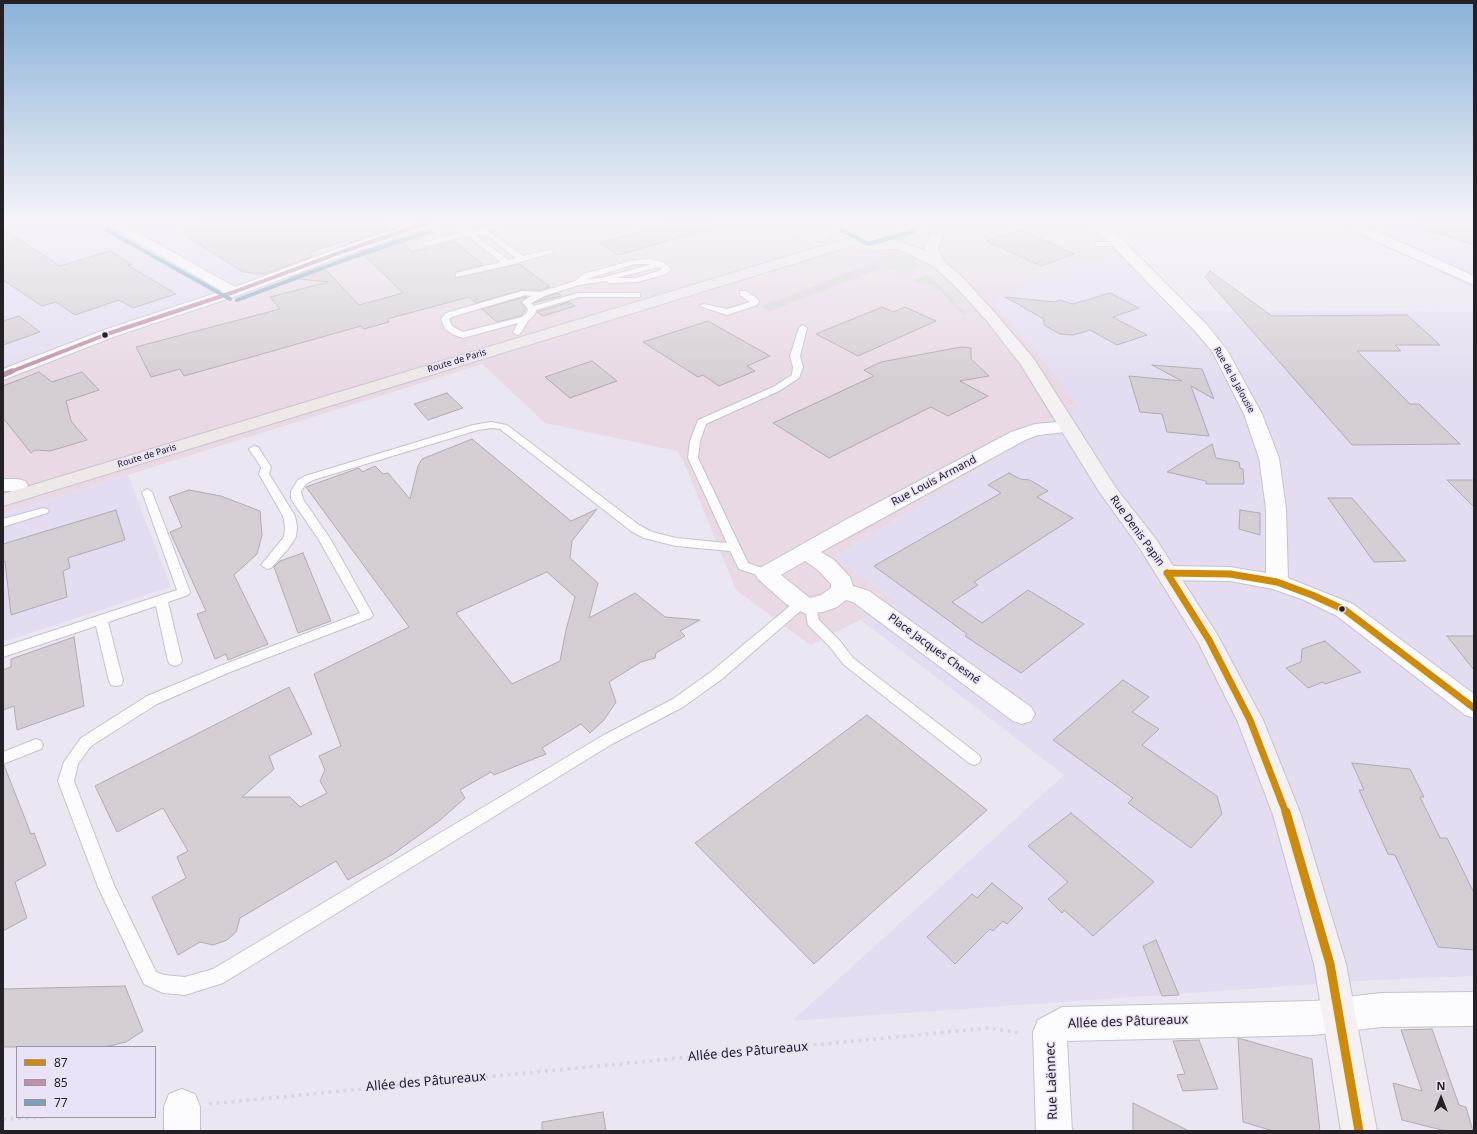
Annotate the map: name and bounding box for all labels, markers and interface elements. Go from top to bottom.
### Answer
unlabelled marker [100,330,110,340]
street label: Rue de la Jalousie [1211,345,1257,415]
street label: Route de Paris [426,347,488,375]
street label: Route de Paris [116,442,178,470]
street label: Rue Louis Armand [889,453,979,509]
street label: Rue Denis Papin [1107,493,1167,569]
unlabelled marker [1337,604,1347,614]
street label: Place Jacques Chesné [885,611,983,687]
street label: Allée des Pâtureaux [1068,1012,1188,1032]
street label: Allée des Pâtureaux [687,1039,809,1065]
street label: Rue Laënnec [1043,1042,1061,1120]
legend [16,1046,156,1118]
text: 87 [54,1054,68,1071]
street label: Allée des Pâtureaux [365,1069,487,1095]
text: 85 [54,1074,68,1091]
north arrow [1421,1078,1461,1118]
text: N [1437,1078,1445,1093]
text: 77 [54,1094,68,1111]

